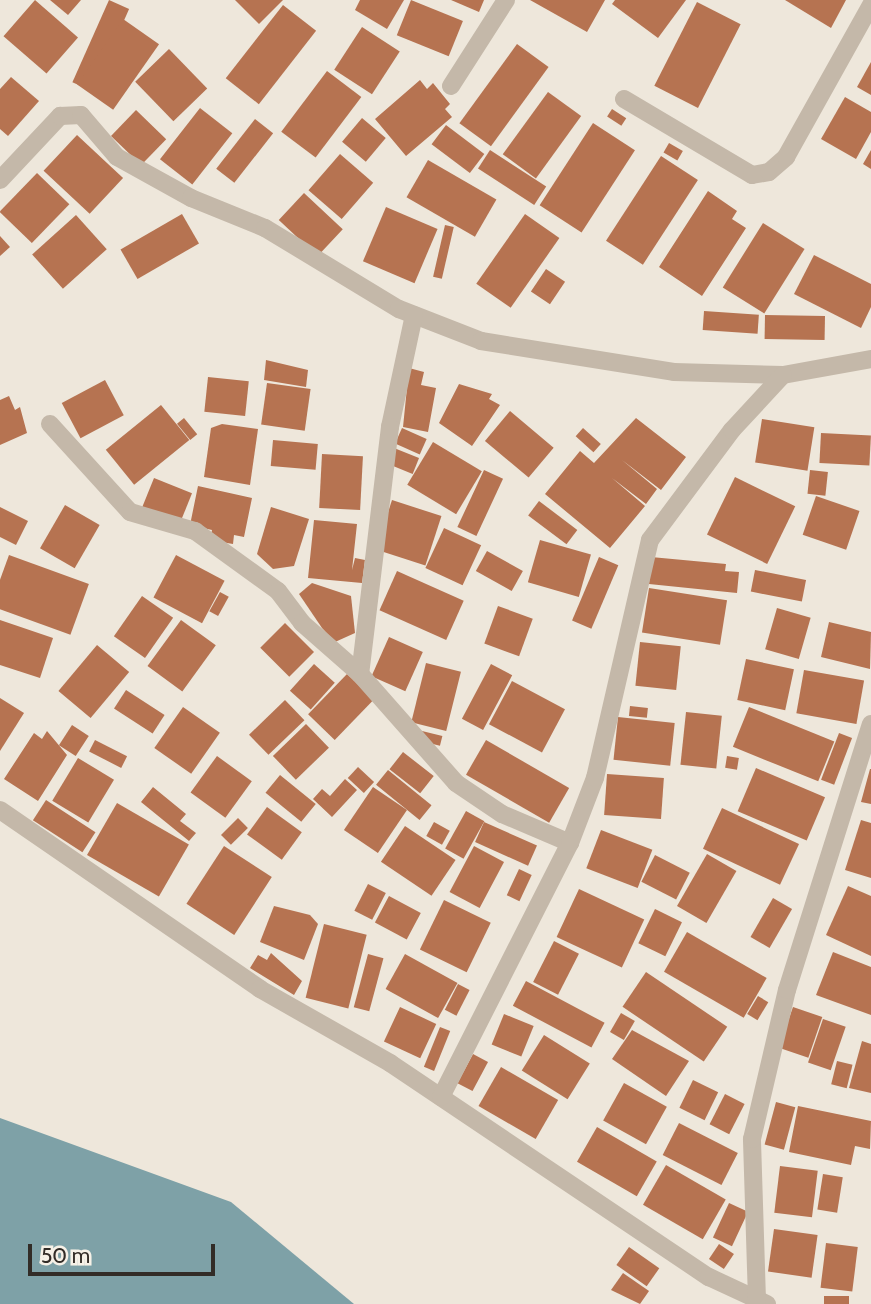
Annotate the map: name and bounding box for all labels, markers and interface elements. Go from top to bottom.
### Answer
scale bar [32,1230,219,1274]
text: 50 m [41,1243,90,1268]

